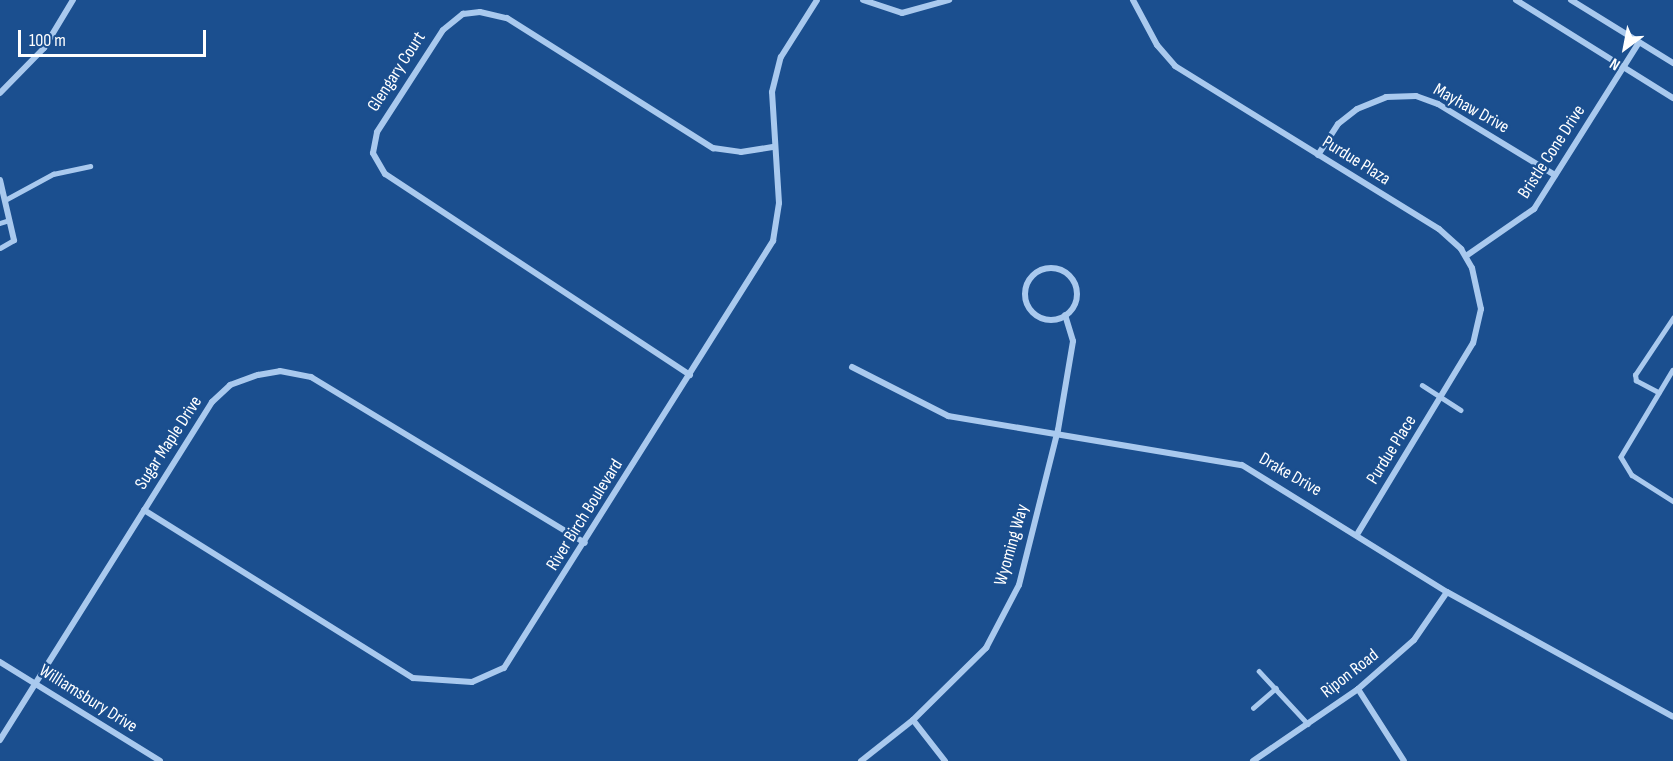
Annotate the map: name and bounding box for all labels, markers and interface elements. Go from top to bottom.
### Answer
scale bar [21,18,208,56]
north arrow [1595,18,1655,78]
street label: Glengary Court [363,28,431,116]
text: 100 m [29,30,66,51]
text: N [1607,53,1624,74]
street label: Mayhaw Drive [1429,79,1513,139]
street label: Bristle Cone Drive [1514,101,1590,203]
street label: Purdue Plaza [1318,132,1394,190]
street label: Sugar Maple Drive [131,392,207,494]
street label: Purdue Place [1362,411,1422,489]
street label: Drake Drive [1255,448,1325,502]
street label: River Birch Boulevard [542,455,628,575]
street label: Wyoming Way [990,502,1034,588]
street label: Ripon Road [1317,645,1383,703]
street label: Williamsbury Drive [35,660,141,738]

